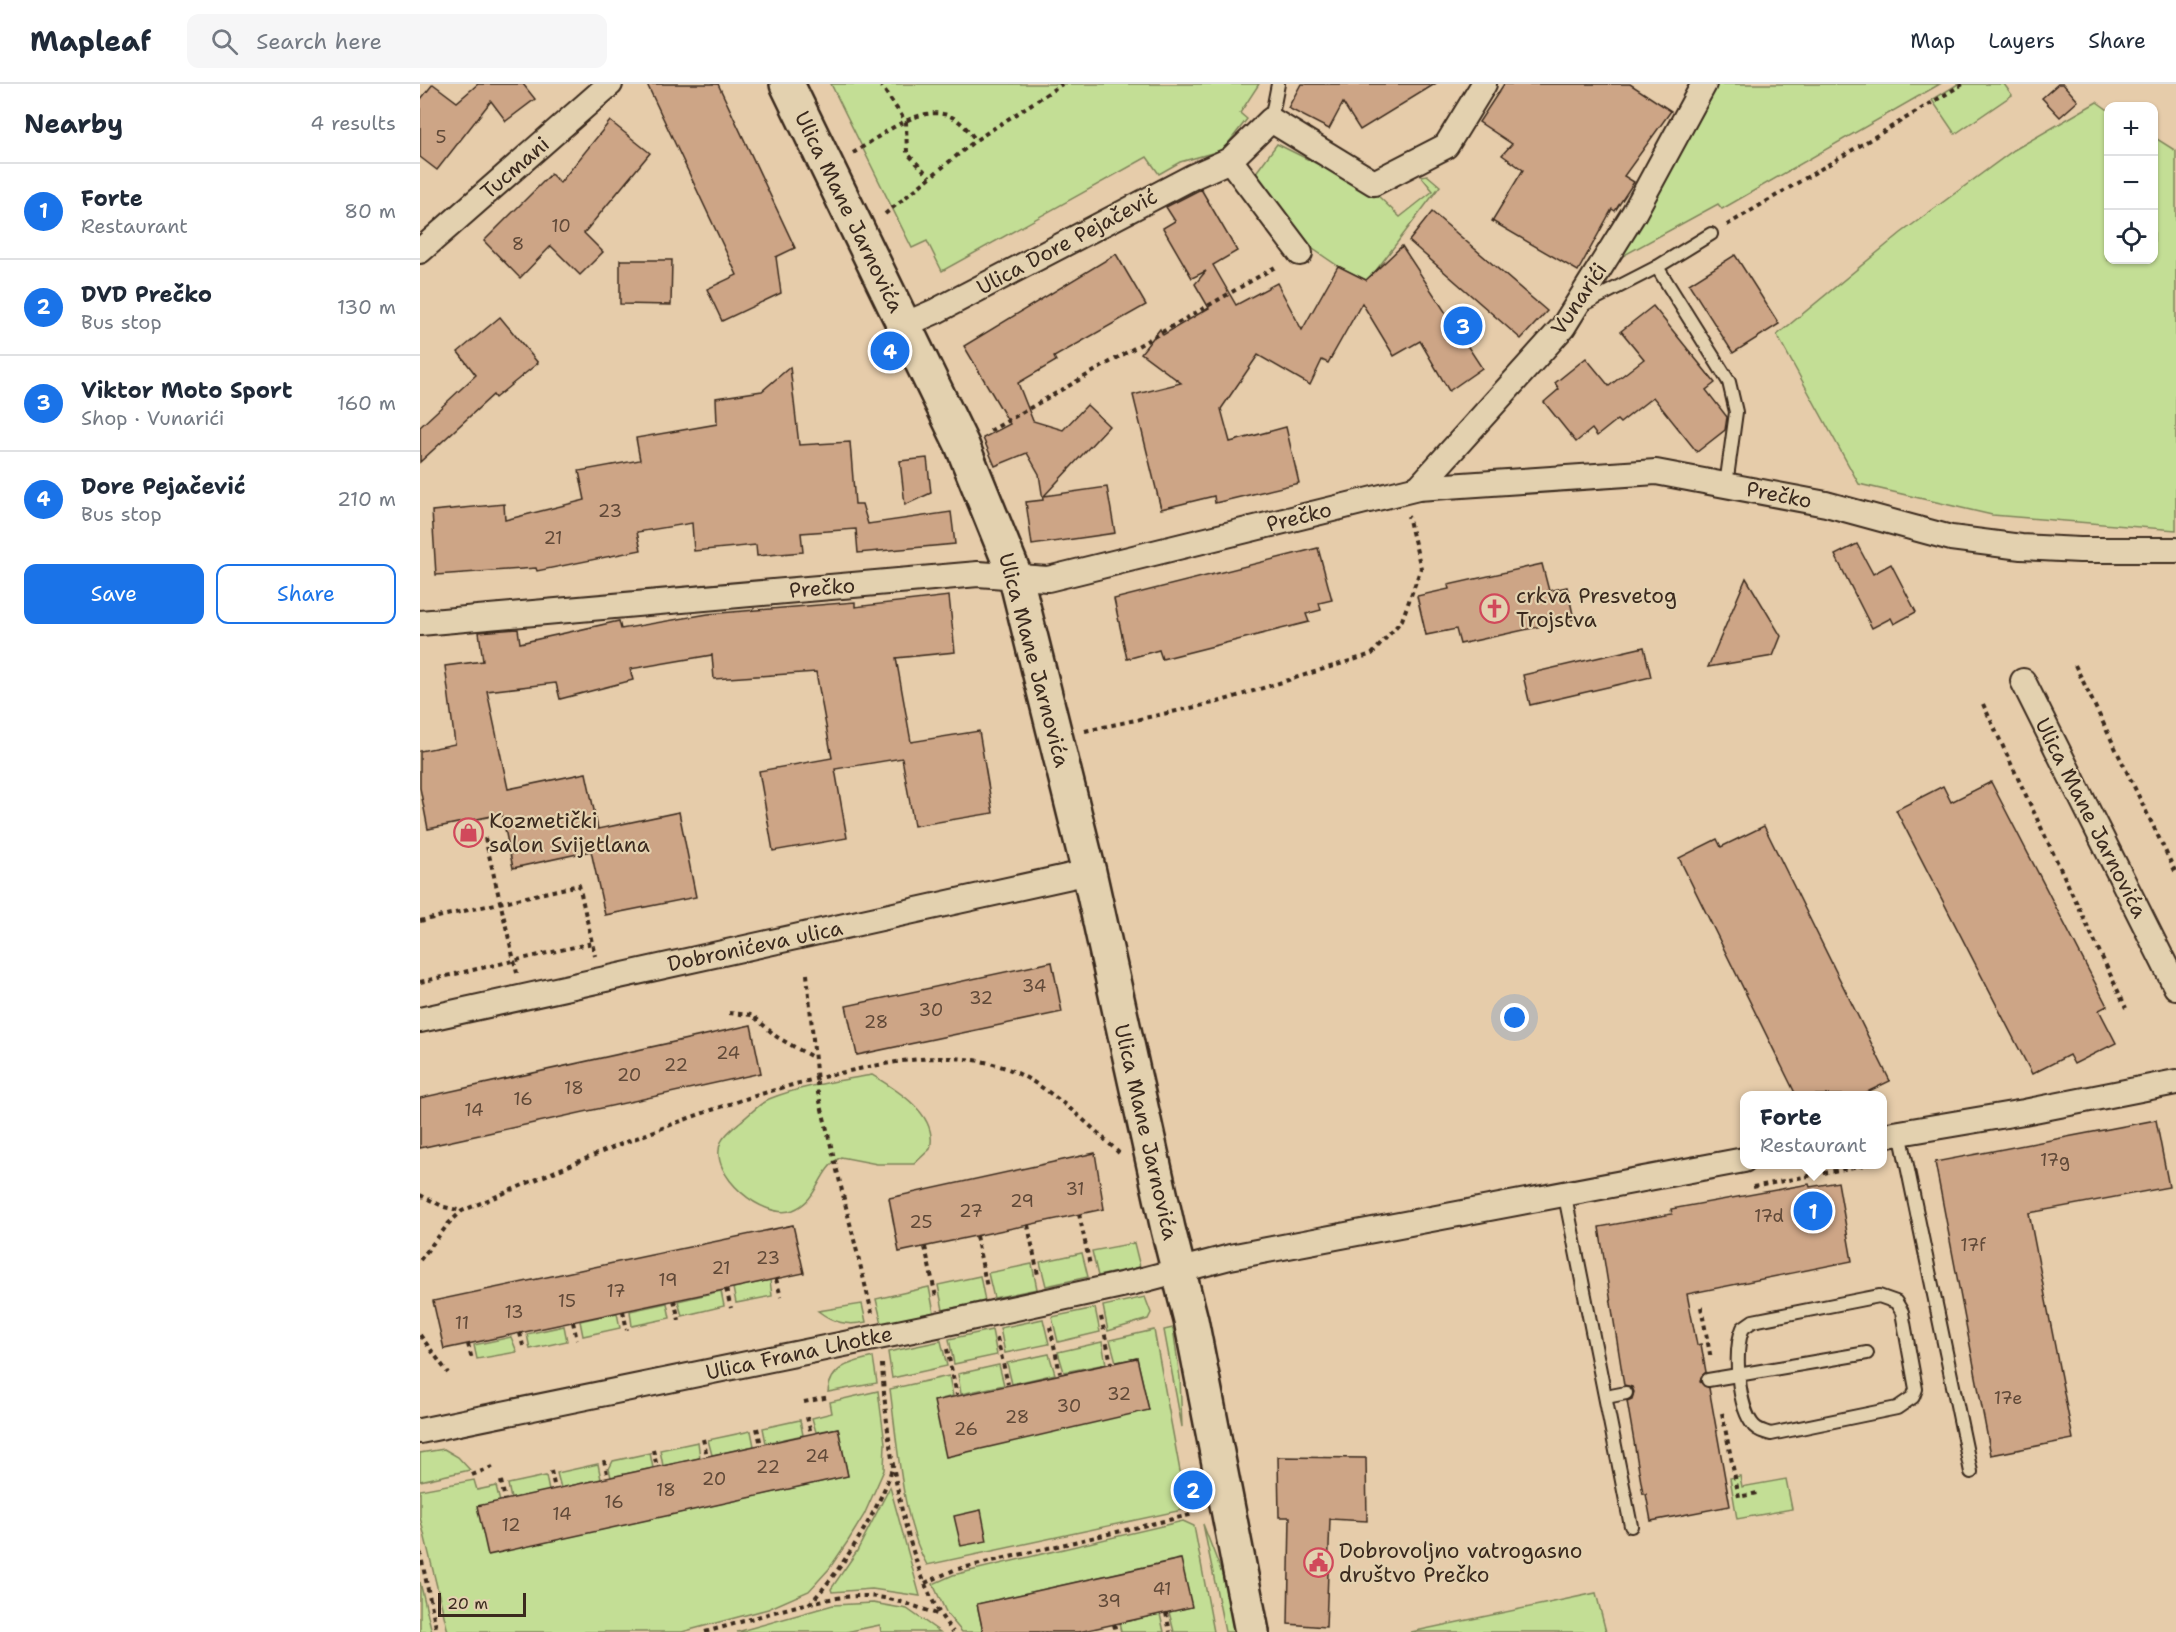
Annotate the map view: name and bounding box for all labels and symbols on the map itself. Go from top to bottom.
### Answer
street label: Ulica Mane Jarnovića [788,107,910,317]
house number: 5 [435,125,447,149]
street label: Tucmani [475,130,555,206]
street label: Ulica Dore Pejačević [972,183,1162,301]
house number: 10 [551,214,571,238]
house number: 8 [512,232,524,256]
street label: Vunarići [1545,257,1613,341]
pin: 3 [1444,304,1482,348]
pin: 4 [870,328,910,374]
street label: Prečko [1744,475,1814,515]
street label: Prečko [1263,495,1335,539]
house number: 23 [598,499,622,523]
house number: 21 [543,526,563,550]
street label: Ulica Mane Jarnovića [992,550,1076,770]
street label: Prečko [788,571,856,605]
place label: crkva Presvetog Trojstva [1516,582,1677,634]
church icon: crkva Presvetog Trojstva [1479,592,1511,624]
street label: Ulica Mane Jarnovića [2028,713,2154,923]
place label: Kozmetički salon Svijetlana [489,807,650,859]
shop icon: Kozmetički salon Svijetlana [452,817,484,849]
street label: Dobronićeva ulica [665,914,845,978]
house number: 34 [1022,974,1046,998]
house number: 32 [969,986,993,1010]
house number: 30 [919,998,943,1022]
your location [1500,1003,1529,1032]
house number: 28 [864,1010,888,1034]
street label: Ulica Mane Jarnovića [1108,1021,1184,1243]
house number: 24 [716,1041,740,1065]
house number: 22 [664,1053,688,1077]
house number: 20 [617,1063,641,1087]
house number: 18 [564,1076,584,1100]
house number: 16 [513,1087,533,1111]
house number: 14 [464,1098,484,1122]
house number: 17g [2040,1148,2070,1172]
house number: 31 [1065,1177,1085,1201]
pin: 1 [1794,1188,1832,1234]
house number: 29 [1010,1189,1034,1213]
house number: 27 [959,1199,983,1223]
house number: 17d [1754,1204,1784,1228]
house number: 25 [909,1210,933,1234]
house number: 17f [1960,1233,1986,1257]
house number: 23 [756,1246,780,1270]
house number: 21 [711,1256,731,1280]
house number: 19 [658,1268,678,1292]
house number: 17 [606,1279,626,1303]
house number: 15 [558,1289,576,1313]
house number: 13 [504,1300,524,1324]
house number: 11 [455,1311,469,1335]
street label: Ulica Frana Lhotke [703,1320,895,1386]
house number: 32 [1107,1382,1131,1406]
house number: 17e [1994,1386,2022,1410]
house number: 30 [1057,1394,1081,1418]
house number: 28 [1005,1405,1029,1429]
house number: 26 [954,1417,978,1441]
house number: 24 [805,1444,829,1468]
house number: 22 [756,1455,780,1479]
house number: 20 [702,1467,726,1491]
pin: 2 [1174,1468,1212,1512]
house number: 18 [656,1478,676,1502]
house number: 16 [604,1490,624,1514]
house number: 14 [552,1502,572,1526]
house number: 12 [501,1513,521,1537]
place label: Dobrovoljno vatrogasno društvo Prečko [1339,1537,1582,1589]
public building icon: Dobrovoljno vatrogasno društvo Prečko [1302,1547,1334,1579]
house number: 41 [1152,1577,1172,1601]
house number: 39 [1097,1589,1121,1613]
scale bar [438,1590,526,1618]

